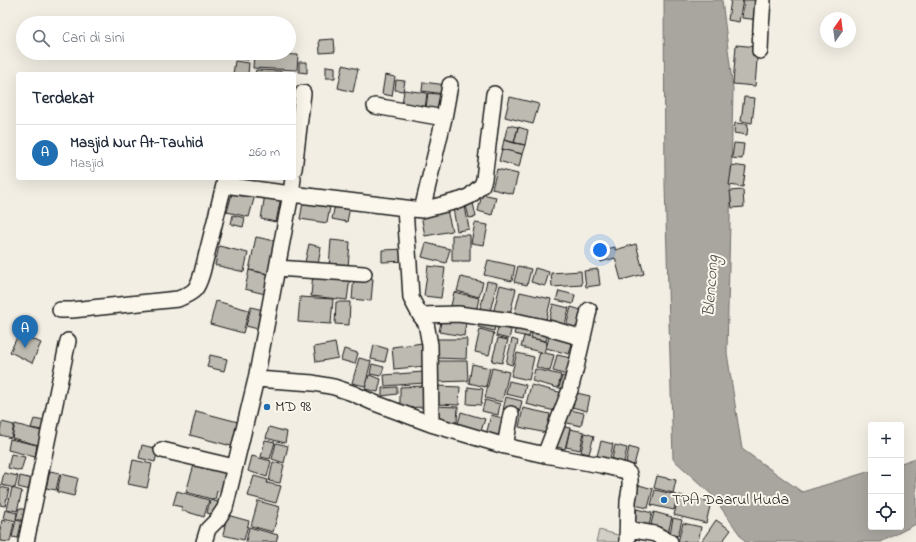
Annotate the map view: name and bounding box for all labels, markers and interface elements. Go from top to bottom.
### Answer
north arrow [820,12,856,48]
search box [16,16,296,60]
icon: search [30,27,52,49]
text: Cari di sini [62,27,125,49]
text: Terdekat [32,86,94,111]
text: Masjid Nur At-Tauhid [70,132,203,154]
text: A [41,143,49,162]
text: 260 m [249,143,280,162]
text: Masjid [70,154,104,173]
your location [590,240,610,260]
water label: Blencong [696,254,727,318]
pin: A [12,315,38,348]
place label: MD 98 [275,395,311,419]
marker: MD 98 [262,402,272,412]
map controls [868,422,904,530]
button: + [868,422,904,458]
button: − [868,458,904,494]
place label: TPA Daarul Huda [672,488,789,512]
button: locate [868,494,904,530]
marker: TPA Daarul Huda [659,495,669,505]

